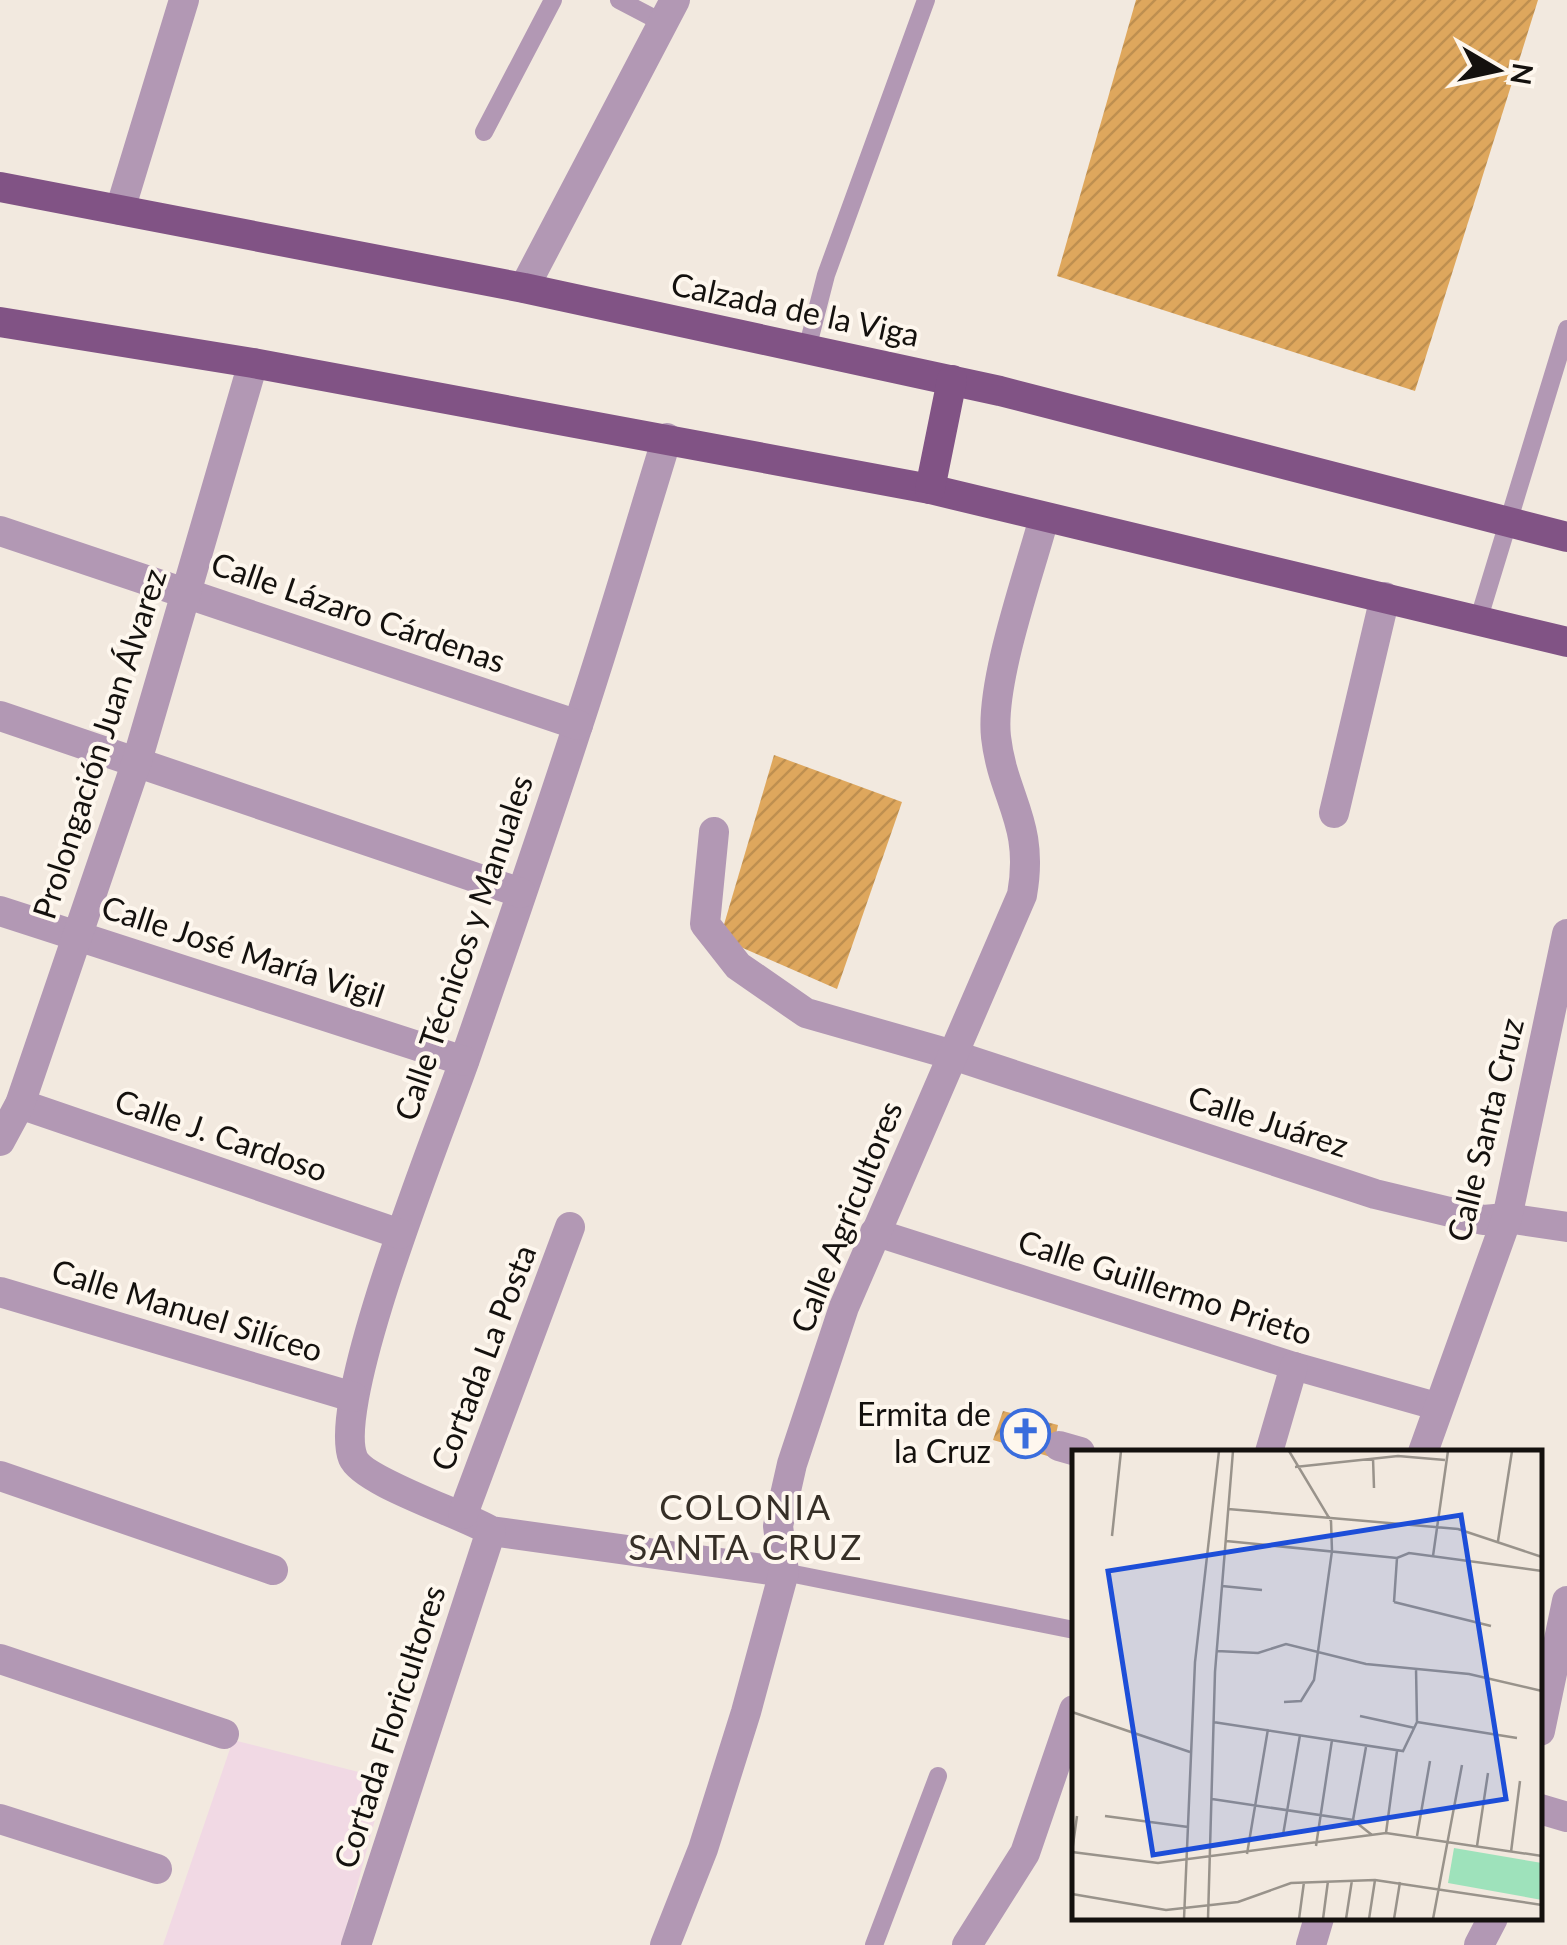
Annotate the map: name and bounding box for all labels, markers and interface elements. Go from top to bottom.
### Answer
north arrow [1447,20,1547,120]
text: N [1504,61,1541,87]
street label: Calzada de la Viga [668,263,923,354]
street label: Calle Lázaro Cárdenas [206,543,511,680]
street label: Prolongación Juan Álvarez [24,564,174,923]
street label: Calle Técnicos y Manuales [385,770,540,1125]
street label: Calle José María Vigil [97,886,390,1015]
street label: Calle Santa Cruz [1438,1014,1531,1245]
street label: Calle Juárez [1184,1076,1353,1165]
street label: Calle J. Cardoso [110,1080,333,1189]
street label: Calle Agricultores [781,1095,910,1338]
street label: Calle Guillermo Prieto [1013,1221,1317,1353]
street label: Cortada La Posta [422,1239,544,1476]
street label: Calle Manuel Silíceo [47,1250,328,1369]
place label: Ermita de la Cruz [857,1394,991,1470]
church icon: Ermita de la Cruz [1000,1407,1052,1459]
inset map [1072,1450,1542,1920]
district label: COLONIA SANTA CRUZ [628,1485,864,1567]
street label: Cortada Floricultores [324,1580,453,1873]

